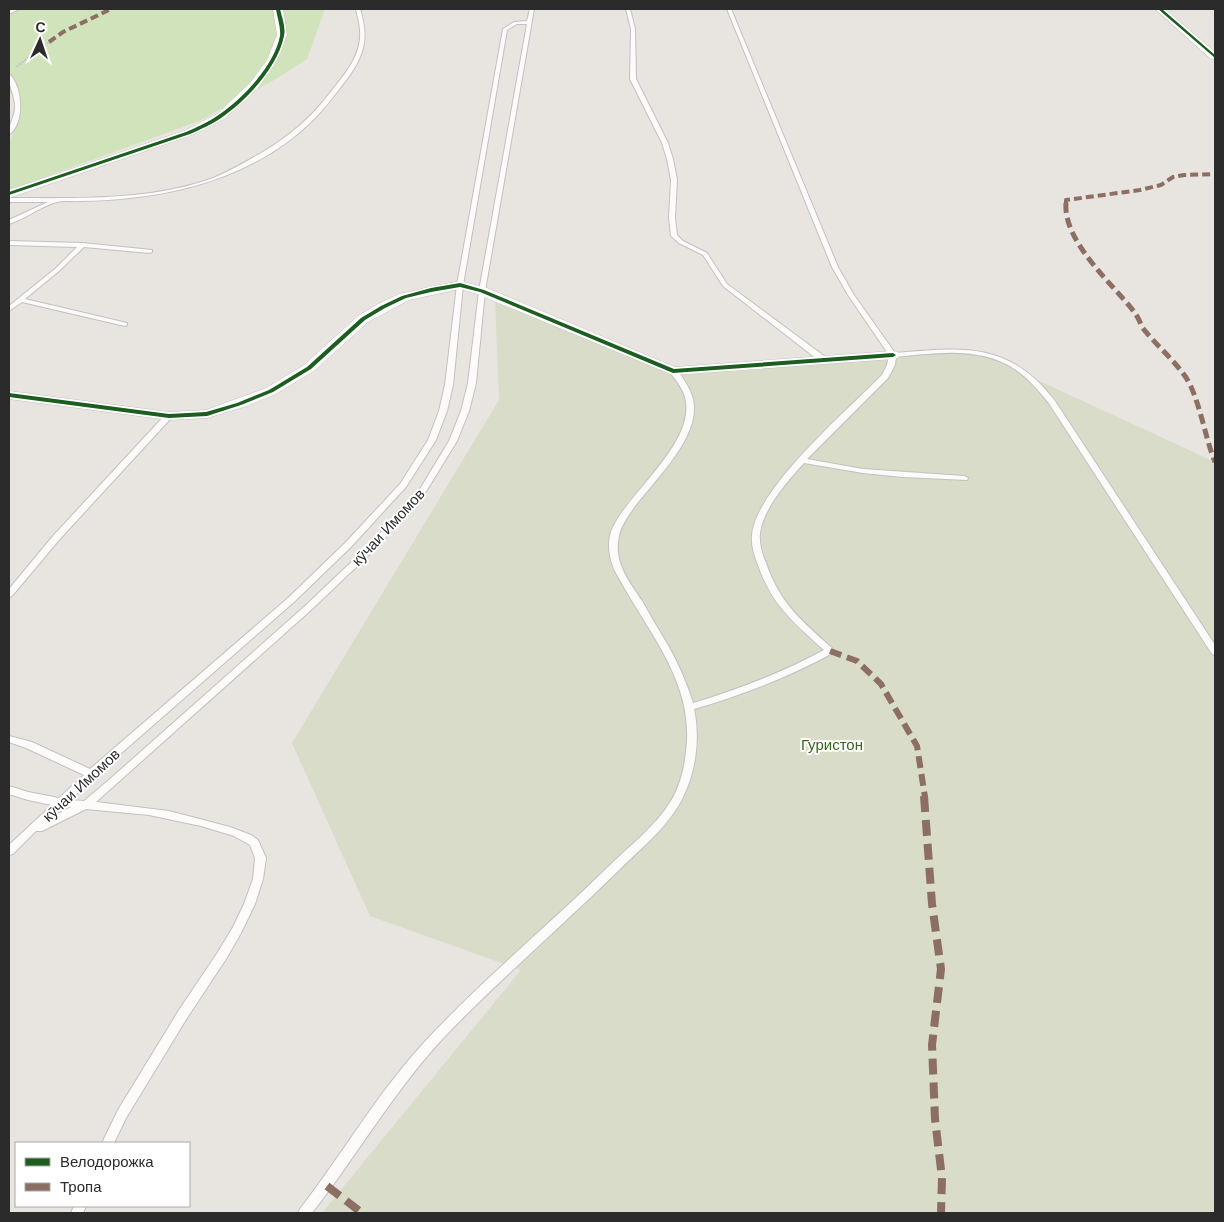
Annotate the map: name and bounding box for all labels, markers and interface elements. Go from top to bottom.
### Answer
north arrow [15,15,65,65]
text: С [35,19,46,35]
street label: кӯчаи Имомов [348,485,428,569]
park label: Гуристон [801,736,863,753]
street label: кӯчаи Имомов [39,745,123,825]
legend [15,1142,190,1207]
text: Велодорожка [60,1153,154,1170]
text: Тропа [60,1178,102,1195]

